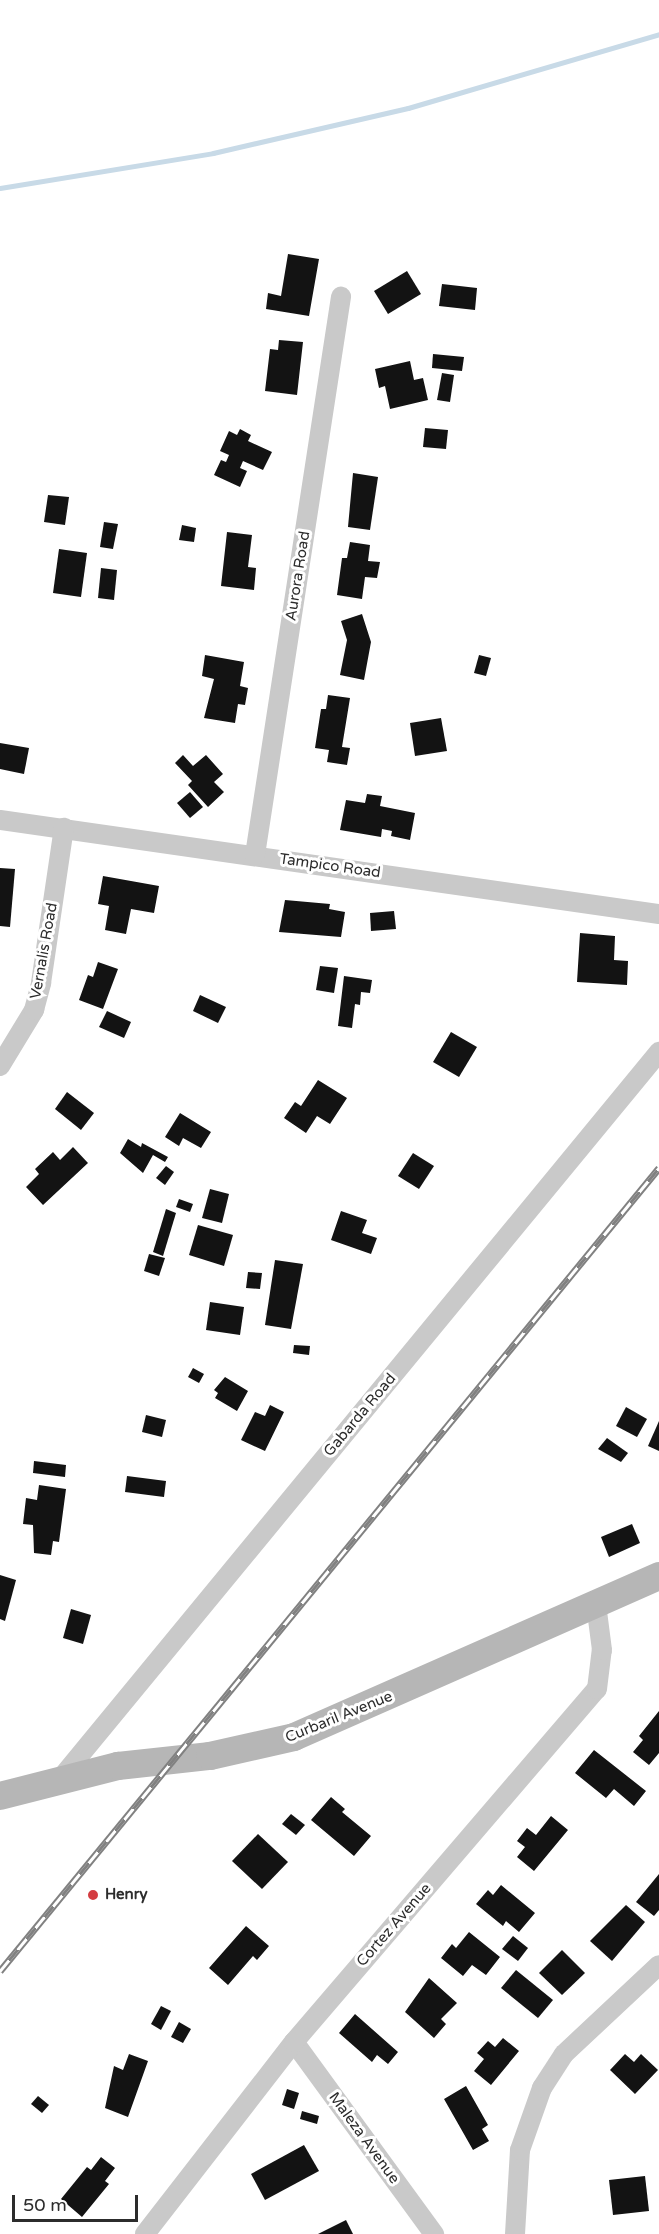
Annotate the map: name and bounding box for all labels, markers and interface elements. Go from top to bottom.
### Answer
street label: Aurora Road [282,530,314,622]
street label: Tampico Road [278,850,382,882]
street label: Vernalis Road [27,901,61,1001]
street label: Gabarda Road [320,1370,400,1460]
street label: Curbaril Avenue [283,1687,395,1747]
street label: Cortez Avenue [353,1880,435,1970]
place label: Henry [105,1886,148,1904]
marker: Henry [86,1888,100,1902]
street label: Maleza Avenue [325,2089,403,2187]
scale bar [15,2183,141,2221]
text: 50 m [23,2194,67,2216]

